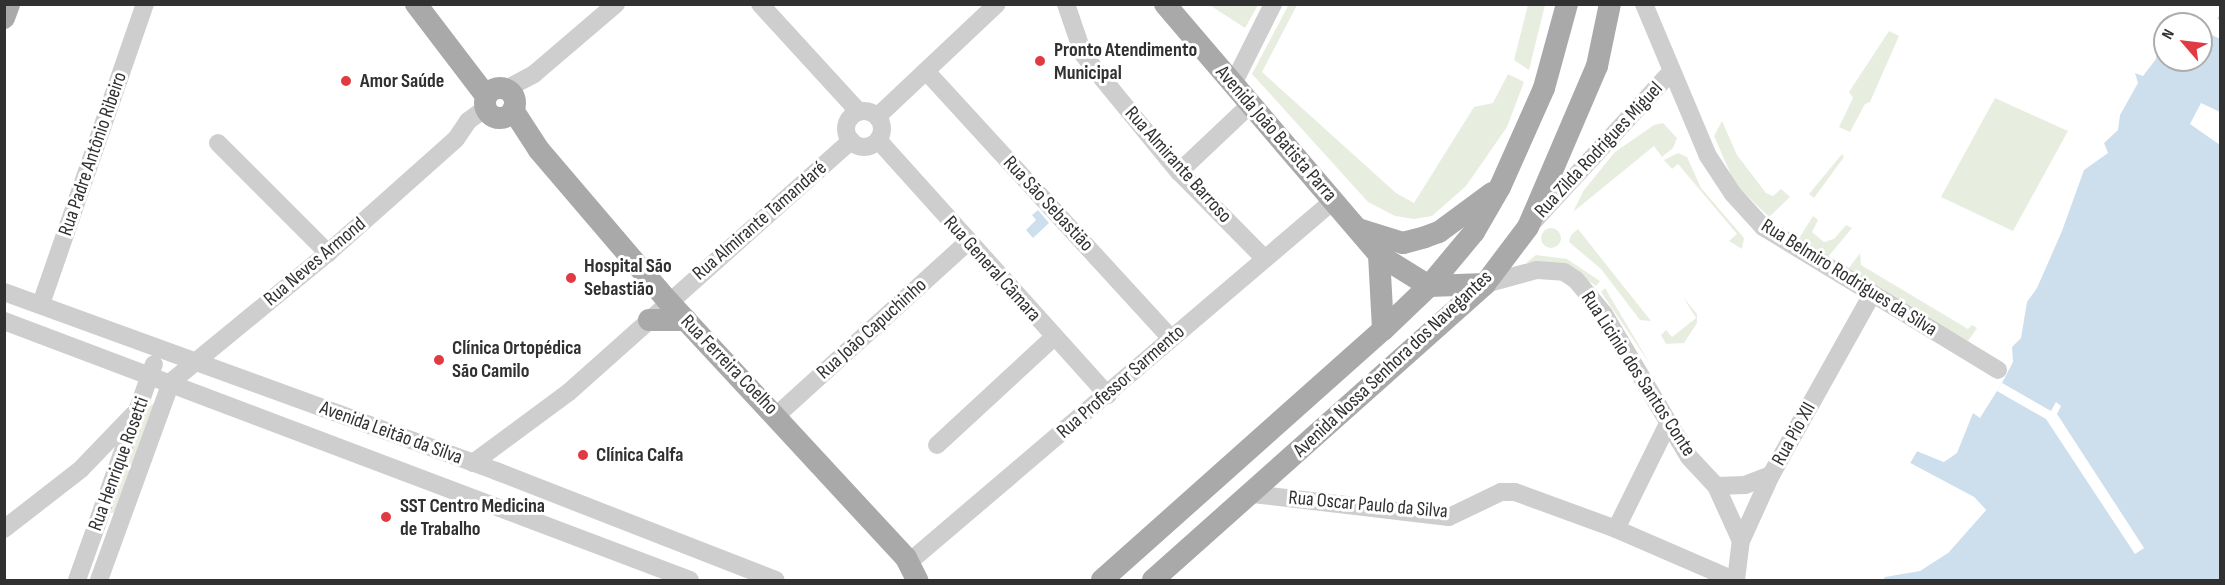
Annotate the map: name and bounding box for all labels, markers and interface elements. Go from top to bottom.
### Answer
north arrow [2153,12,2213,72]
text: N [2158,26,2179,42]
place label: Pronto Atendimento Municipal [1054,38,1197,85]
marker: Pronto Atendimento Municipal [1031,52,1049,70]
street label: Avenida João Batista Parra [1210,61,1342,207]
street label: Rua Padre Antônio Ribeiro [54,69,132,239]
place label: Amor Saúde [360,69,444,93]
marker: Amor Saúde [337,72,355,90]
street label: Rua Zilda Rodrigues Miguel [1530,77,1668,223]
street label: Rua Almirante Barroso [1120,102,1236,228]
street label: Rua São Sebastião [998,151,1098,257]
street label: Rua Almirante Tamandaré [688,156,832,286]
street label: Rua General Câmara [938,211,1046,327]
street label: Rua Neves Armond [259,213,371,311]
street label: Rua Belmiro Rodrigues da Silva [1757,214,1941,342]
place label: Hospital São Sebastião [584,254,672,301]
street label: Avenida Nossa Senhora dos Navegantes [1289,266,1497,462]
marker: Hospital São Sebastião [562,269,580,287]
street label: Rua João Capuchinho [812,273,932,385]
street label: Rua Licinio dos Santos Conte [1576,287,1700,461]
street label: Rua Ferreira Coelho [675,310,783,420]
street label: Rua Professor Sarmento [1052,320,1190,444]
place label: Clínica Ortopédica São Camilo [452,336,581,383]
marker: Clínica Ortopédica São Camilo [430,351,448,369]
street label: Rua Henrique Rosetti [84,394,154,534]
street label: Avenida Leitão da Silva [316,396,466,470]
street label: Rua Pio XII [1767,398,1821,470]
place label: Clínica Calfa [596,443,683,467]
marker: Clínica Calfa [574,446,592,464]
street label: Rua Oscar Paulo da Silva [1287,486,1449,524]
place label: SST Centro Medicina de Trabalho [400,494,545,541]
marker: SST Centro Medicina de Trabalho [377,508,395,526]

